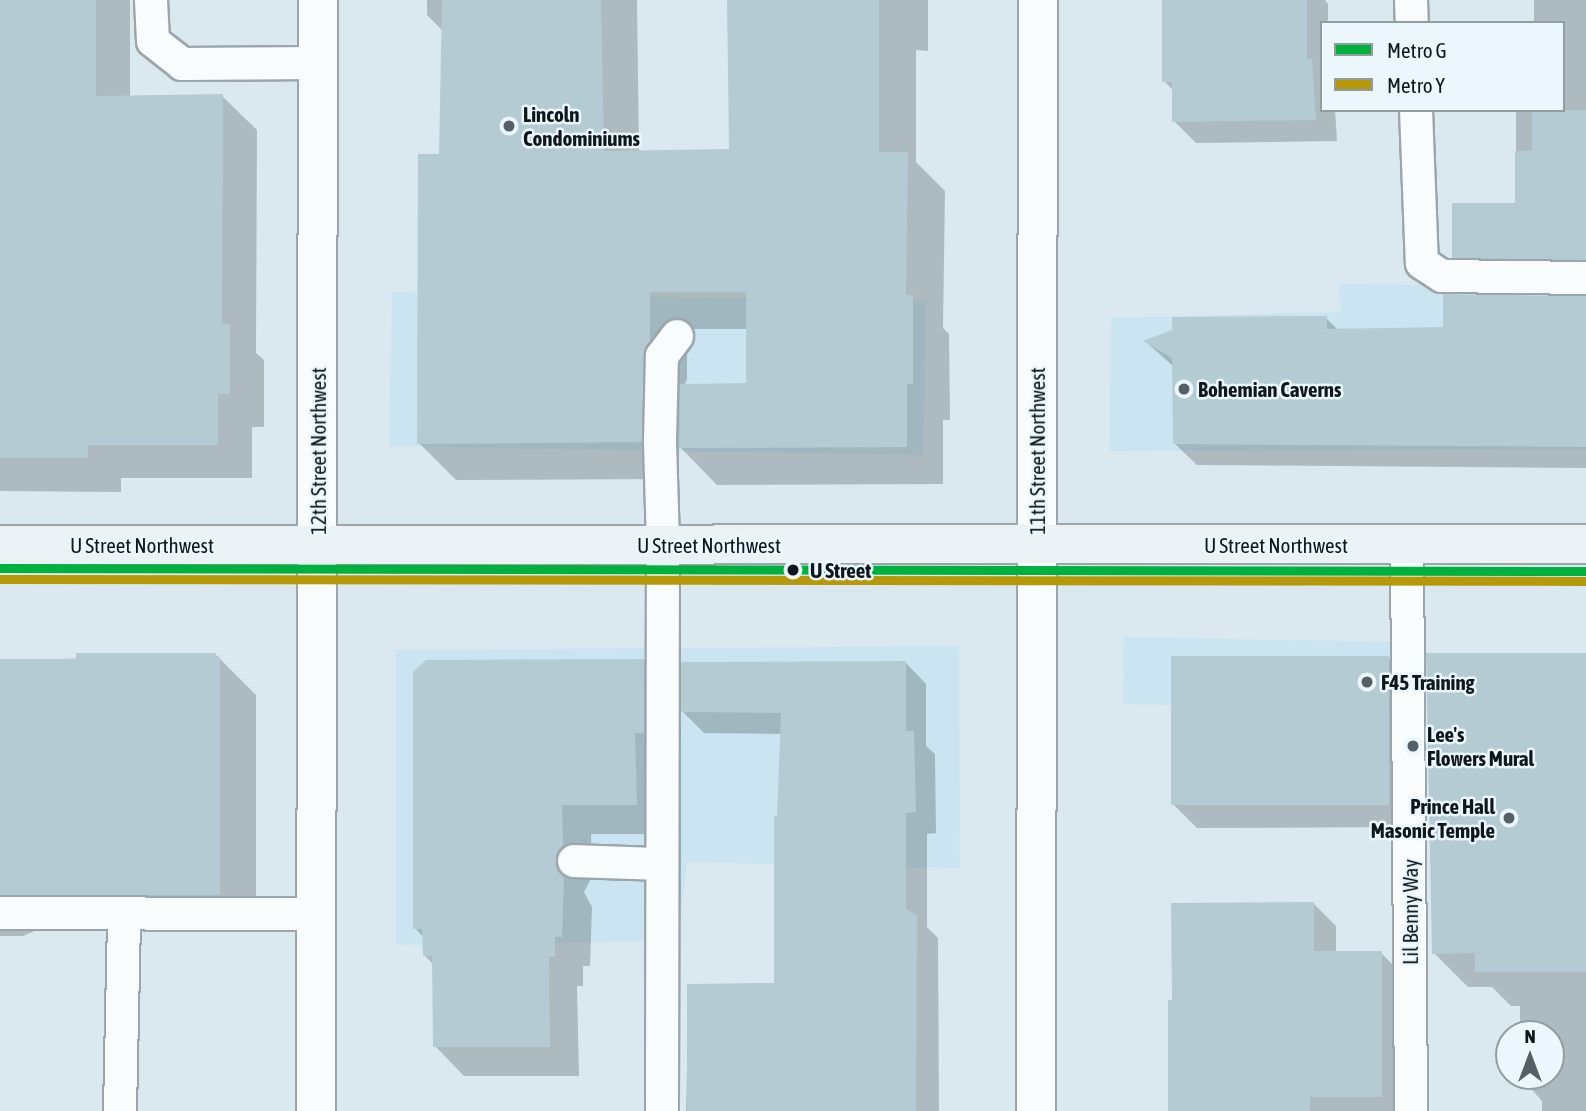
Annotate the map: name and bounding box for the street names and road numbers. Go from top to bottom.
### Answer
street label: 12th Street Northwest [305,367,331,535]
street label: 11th Street Northwest [1024,367,1050,535]
street label: U Street Northwest [70,532,214,558]
street label: U Street Northwest [637,532,781,558]
street label: U Street Northwest [1204,532,1348,558]
street label: Lil Benny Way [1397,859,1423,965]

